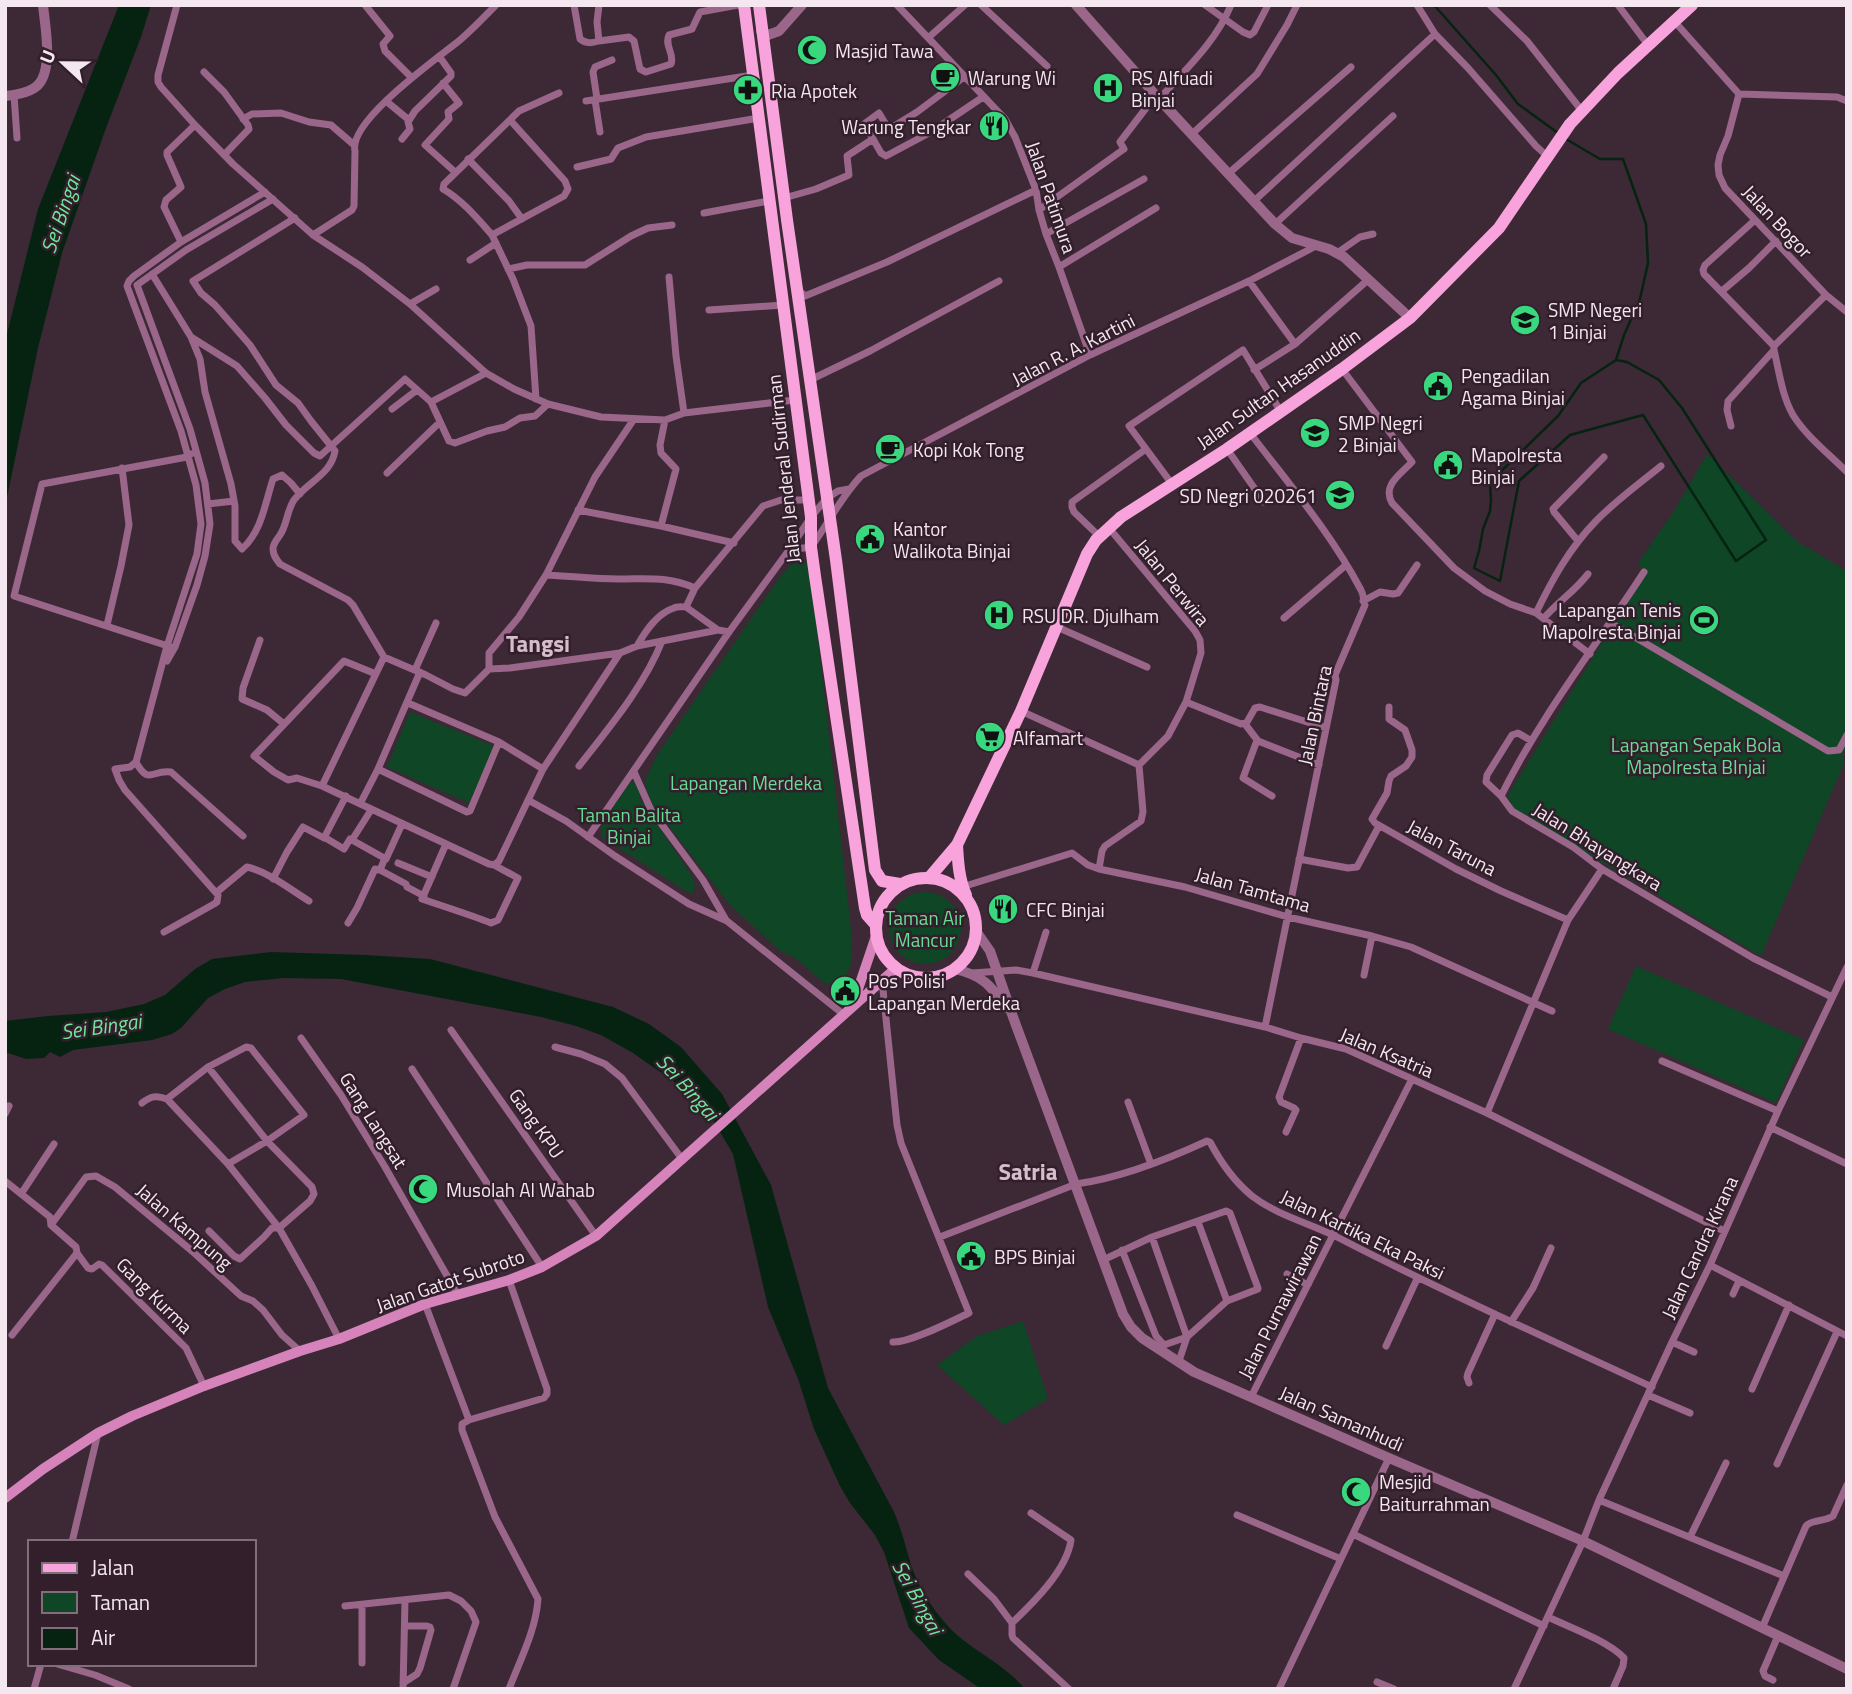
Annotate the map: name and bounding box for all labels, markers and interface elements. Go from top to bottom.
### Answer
north arrow [28,28,98,98]
mosque icon: Masjid Tawa [795,33,829,67]
place label: Masjid Tawa [835,36,934,65]
text: U [31,45,63,68]
cafe icon: Warung Wi [928,60,962,94]
place label: Warung Wi [968,63,1056,92]
place label: RS Alfuadi Binjai [1131,63,1213,114]
hospital icon: RS Alfuadi Binjai [1091,71,1125,105]
pharmacy icon: Ria Apotek [731,73,765,107]
place label: Ria Apotek [771,76,857,105]
restaurant icon: Warung Tengkar [977,109,1011,143]
place label: Warung Tengkar [841,112,971,141]
street label: Jalan Patimura [1019,137,1085,257]
water label: Sei Bingai [32,168,89,257]
street label: Jalan Bogor [1736,178,1820,265]
place label: SMP Negeri 1 Binjai [1548,295,1642,346]
school or university icon: SMP Negeri 1 Binjai [1508,303,1542,337]
street label: Jalan R. A. Kartini [1006,305,1140,393]
street label: Jalan Sultan Hasanuddin [1190,320,1366,456]
place label: Pengadilan Agama Binjai [1461,361,1565,412]
public building icon: Pengadilan Agama Binjai [1421,369,1455,403]
street label: Jalan Jenderal Sudirman [759,373,807,565]
place label: SMP Negri 2 Binjai [1338,408,1423,459]
school or university icon: SMP Negri 2 Binjai [1298,416,1332,450]
cafe icon: Kopi Kok Tong [873,432,907,466]
place label: Kopi Kok Tong [913,435,1024,464]
place label: Mapolresta Binjai [1471,440,1562,491]
public building icon: Mapolresta Binjai [1431,448,1465,482]
school or university icon: SD Negri 020261 [1323,478,1357,512]
place label: SD Negri 020261 [1179,481,1317,510]
place label: Kantor Walikota Binjai [893,514,1011,565]
public building icon: Kantor Walikota Binjai [853,522,887,556]
street label: Jalan Perwira [1129,532,1218,632]
place label: Lapangan Tenis Mapolresta Binjai [1542,595,1681,646]
hospital icon: RSU DR. Djulham [982,598,1016,632]
place label: RSU DR. Djulham [1022,601,1159,630]
sports icon: Lapangan Tenis Mapolresta Binjai [1687,603,1721,637]
district label: Tangsi [506,626,570,661]
street label: Jalan Bintara [1289,662,1339,768]
supermarket icon: Alfamart [973,720,1007,754]
place label: Alfamart [1013,723,1083,752]
park label: Lapangan Sepak Bola Mapolresta BInjai [1611,730,1782,781]
park label: Lapangan Merdeka [670,768,822,797]
street label: Jalan Bhayangkara [1528,795,1669,898]
park label: Taman Balita Binjai [577,800,681,851]
street label: Jalan Taruna [1402,811,1502,883]
street label: Jalan Tamtama [1192,859,1314,919]
restaurant icon: CFC Binjai [986,892,1020,926]
place label: CFC Binjai [1026,895,1105,924]
park label: Taman Air Mancur [885,903,965,954]
place label: Pos Polisi Lapangan Merdeka [868,966,1021,1017]
public building icon: Pos Polisi Lapangan Merdeka [828,974,862,1008]
water label: Sei Bingai [59,1004,146,1047]
street label: Jalan Ksatria [1336,1019,1439,1085]
water label: Sei Bingai [649,1046,729,1130]
street label: Gang Langsat [333,1066,415,1174]
street label: Gang KPU [502,1082,572,1164]
district label: Satria [999,1154,1057,1189]
street label: Jalan Candra Kirana [1653,1170,1745,1323]
mosque icon: Musolah Al Wahab [406,1172,440,1206]
place label: Musolah Al Wahab [446,1175,595,1204]
street label: Jalan Kampung [130,1176,240,1276]
street label: Jalan Kartika Eka Paksi [1276,1182,1450,1286]
street label: Jalan Purnawirawan [1230,1228,1328,1384]
public building icon: BPS Binjai [954,1239,988,1273]
street label: Jalan Gatot Subroto [372,1241,528,1319]
place label: BPS Binjai [994,1242,1075,1271]
street label: Gang Kurma [110,1250,200,1340]
street label: Jalan Samanhudi [1275,1378,1409,1458]
place label: Mesjid Baiturrahman [1379,1467,1490,1518]
mosque icon: Mesjid Baiturrahman [1339,1475,1373,1509]
legend [28,1540,256,1666]
text: Jalan [91,1551,134,1583]
water label: Sei Bingai [884,1554,953,1642]
text: Taman [91,1586,150,1618]
text: Air [91,1621,115,1653]

